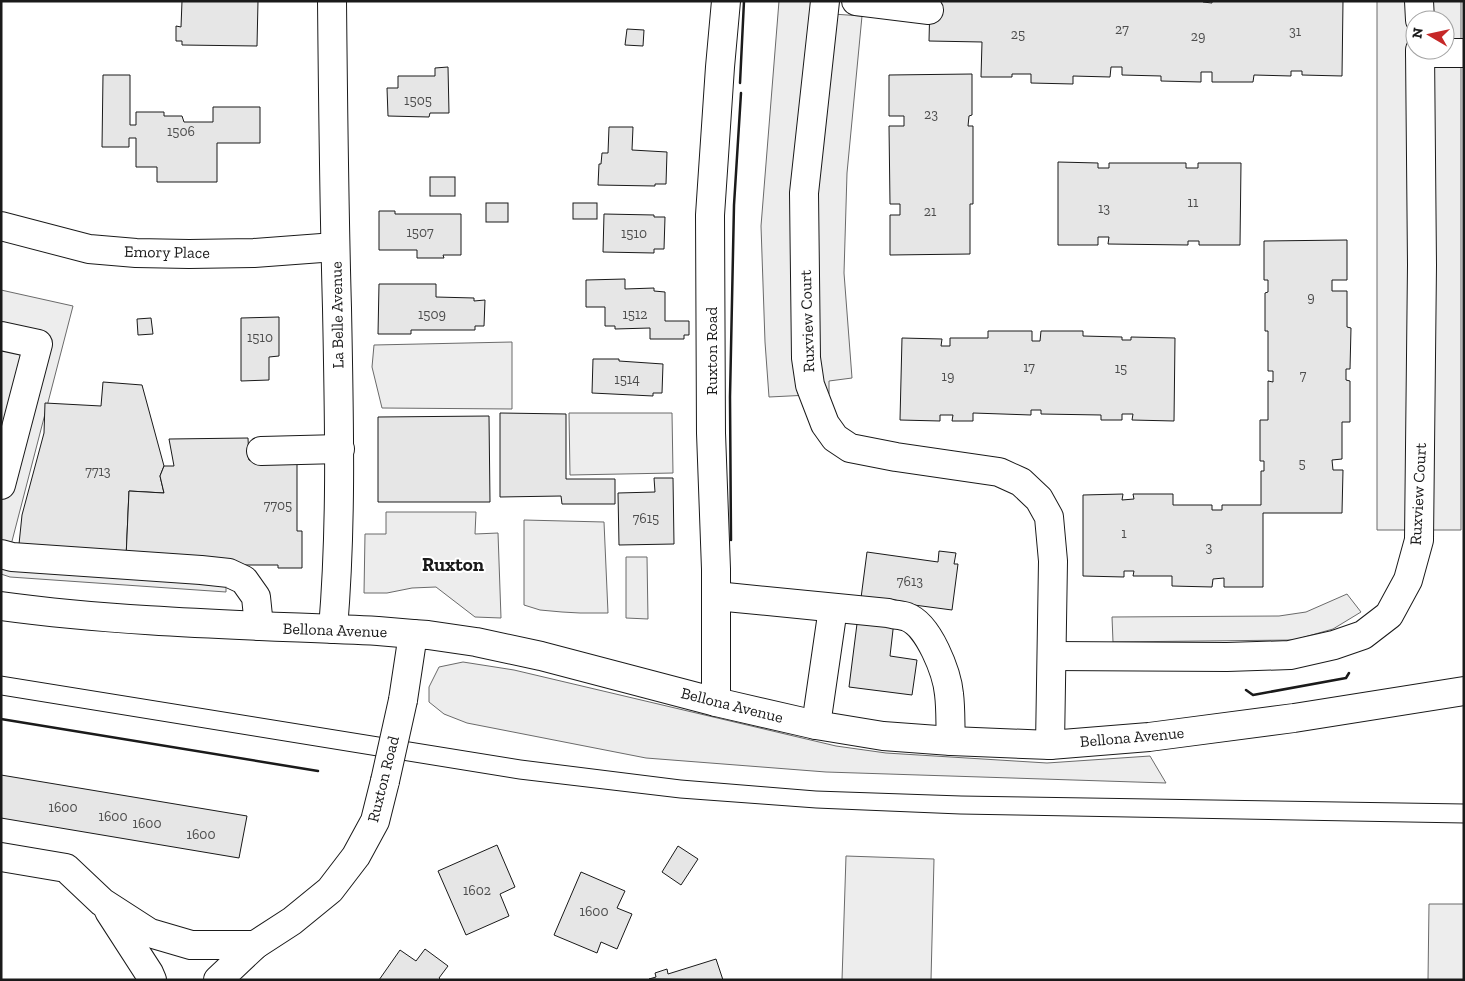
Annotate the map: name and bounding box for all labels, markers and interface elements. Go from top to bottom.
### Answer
north arrow [1405,10,1455,60]
house number: 27 [1115,21,1129,38]
house number: 31 [1289,23,1302,40]
house number: 25 [1011,26,1025,43]
text: N [1408,26,1427,40]
house number: 29 [1191,28,1205,45]
house number: 1505 [404,92,432,109]
house number: 23 [924,106,938,123]
house number: 1506 [167,123,195,140]
house number: 11 [1188,194,1199,211]
house number: 13 [1098,200,1110,217]
house number: 21 [924,203,937,220]
house number: 1507 [406,224,434,241]
house number: 1510 [621,225,647,242]
street label: Emory Place [124,242,210,262]
street label: La Belle Avenue [327,261,347,369]
street label: Ruxview Court [796,269,818,373]
house number: 9 [1307,289,1315,306]
house number: 1509 [418,306,446,323]
house number: 1512 [622,306,648,323]
street label: Ruxton Road [702,307,721,395]
house number: 1510 [247,329,273,346]
house number: 17 [1023,359,1035,376]
house number: 15 [1115,360,1127,377]
house number: 7 [1300,367,1307,384]
house number: 19 [942,368,954,385]
house number: 1514 [614,371,640,388]
street label: Ruxview Court [1406,442,1430,546]
house number: 5 [1298,455,1306,472]
house number: 7713 [85,463,111,480]
house number: 7705 [264,497,292,514]
house number: 7615 [633,510,659,527]
house number: 1 [1121,525,1127,542]
house number: 3 [1206,539,1213,556]
district label: Ruxton [422,553,485,576]
house number: 7613 [897,573,923,590]
street label: Bellona Avenue [282,619,388,641]
street label: Bellona Avenue [679,683,785,727]
street label: Bellona Avenue [1079,723,1185,751]
street label: Ruxton Road [363,734,403,824]
house number: 1600 [49,799,77,816]
house number: 1600 [99,808,127,825]
house number: 1600 [133,815,161,832]
house number: 1600 [187,826,215,843]
house number: 1602 [463,882,491,899]
house number: 1600 [580,903,608,920]

